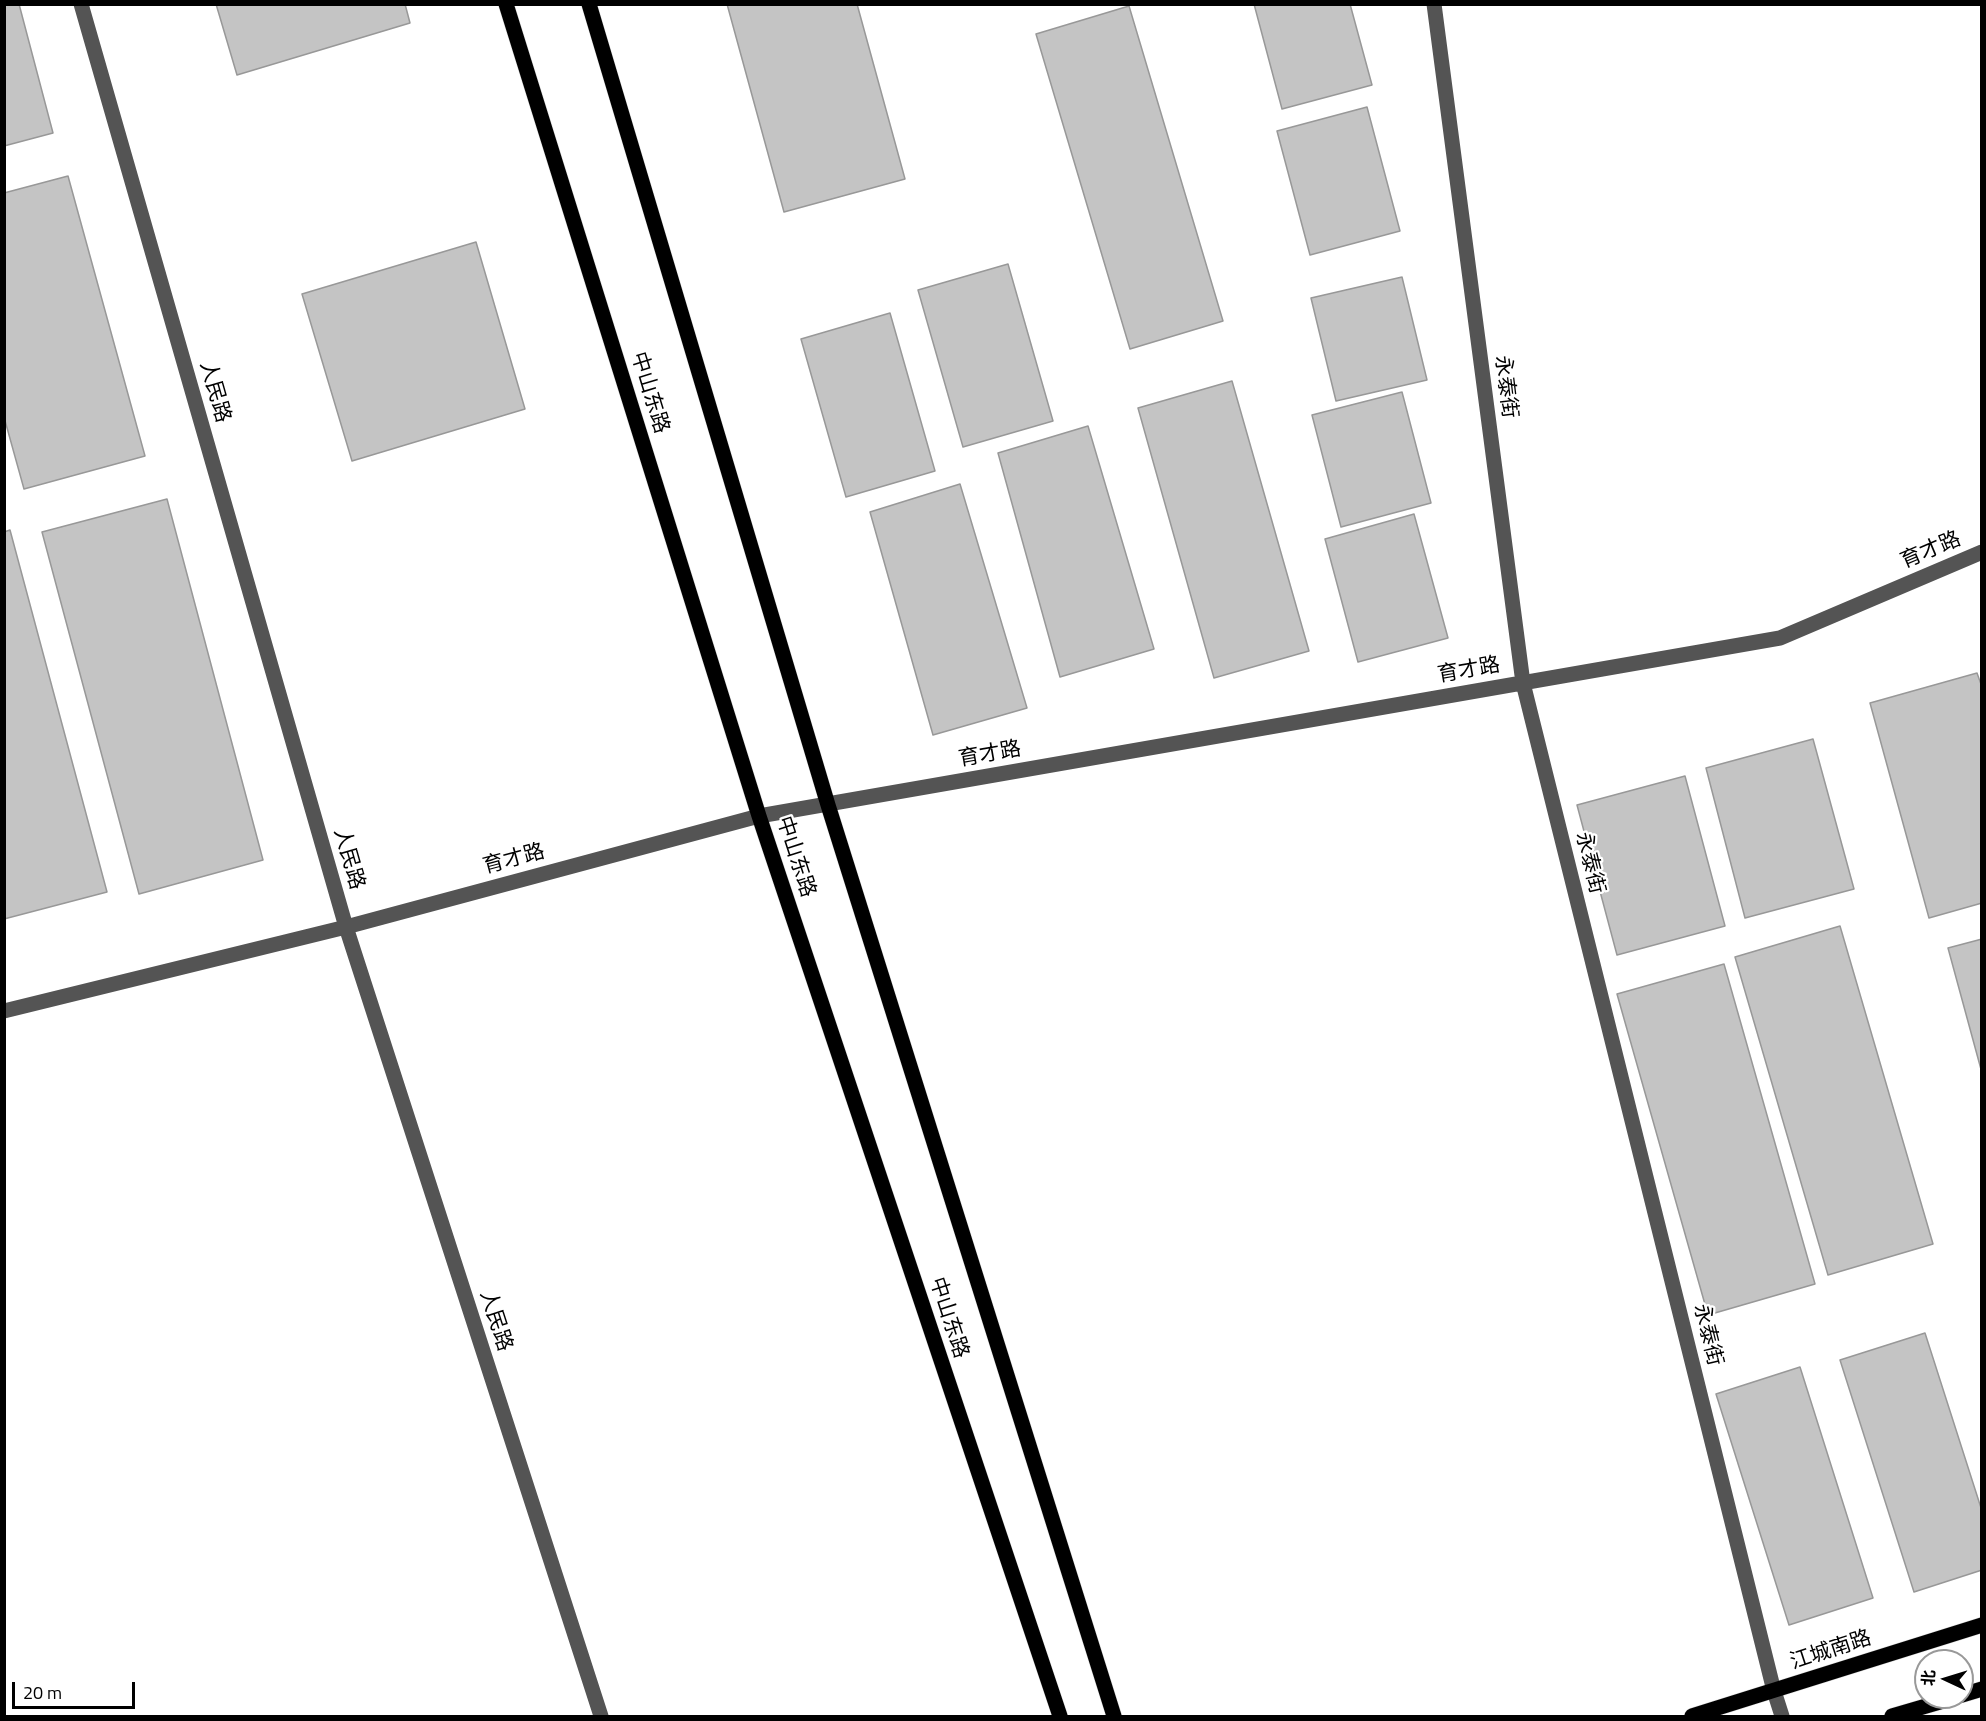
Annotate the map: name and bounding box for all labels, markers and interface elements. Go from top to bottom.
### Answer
street label: 中山东路 [625,349,673,437]
street label: 永泰街 [1489,354,1521,420]
street label: 人民路 [193,358,235,426]
street label: 育才路 [1897,527,1965,575]
street label: 育才路 [1436,653,1502,689]
street label: 育才路 [957,737,1023,773]
street label: 中山东路 [770,813,820,901]
street label: 人民路 [327,825,369,893]
street label: 永泰街 [1569,829,1609,897]
street label: 育才路 [480,840,548,880]
street label: 中山东路 [923,1274,973,1362]
street label: 人民路 [473,1287,517,1355]
street label: 永泰街 [1687,1301,1727,1369]
street label: 江城南路 [1787,1626,1875,1676]
north arrow [1914,1649,1974,1709]
text: 北 [1916,1669,1941,1687]
scale bar [15,1670,138,1708]
text: 20 m [23,1679,62,1706]

